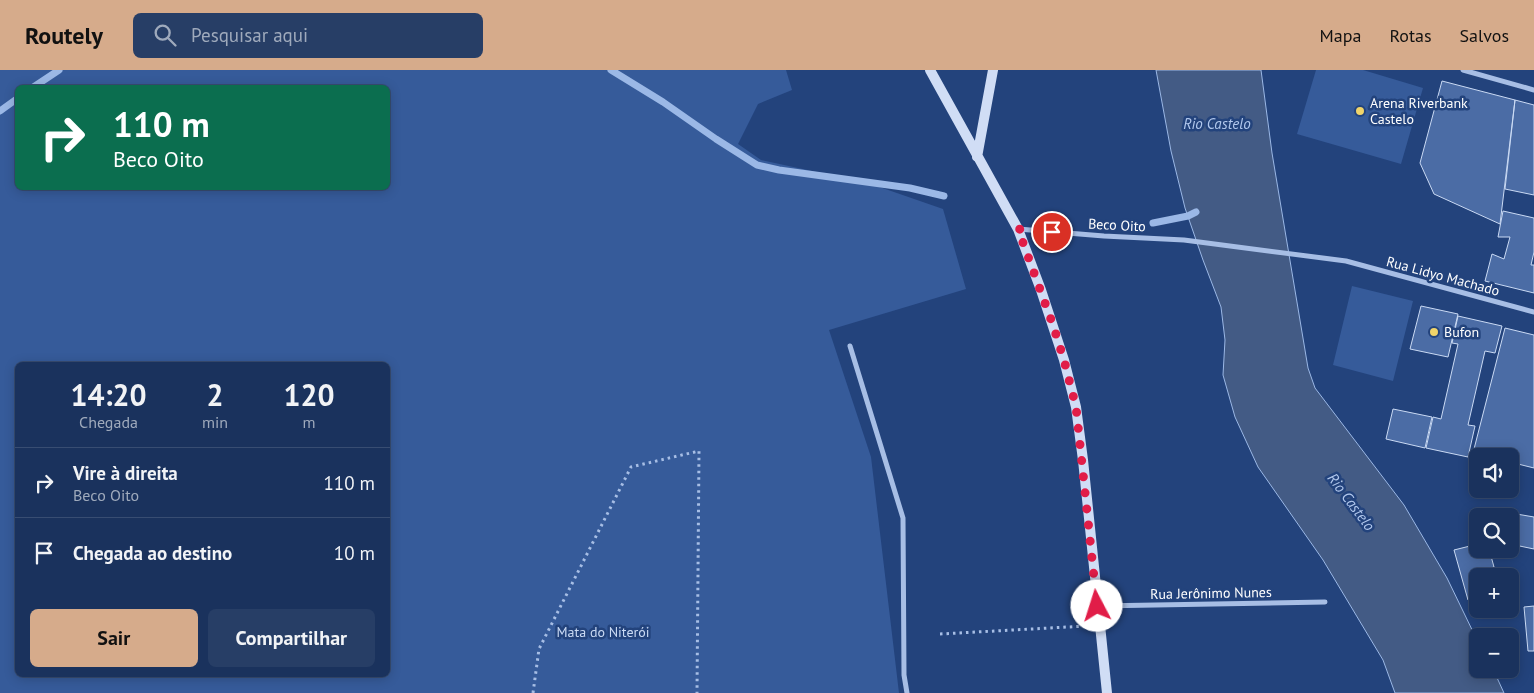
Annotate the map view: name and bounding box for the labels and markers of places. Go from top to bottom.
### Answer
place label: Arena Riverbank Castelo [1370,94,1468,128]
marker: Arena Riverbank Castelo [1354,105,1366,117]
pin [1031,211,1073,253]
place label: Bufon [1444,323,1479,341]
marker: Bufon [1428,326,1440,338]

